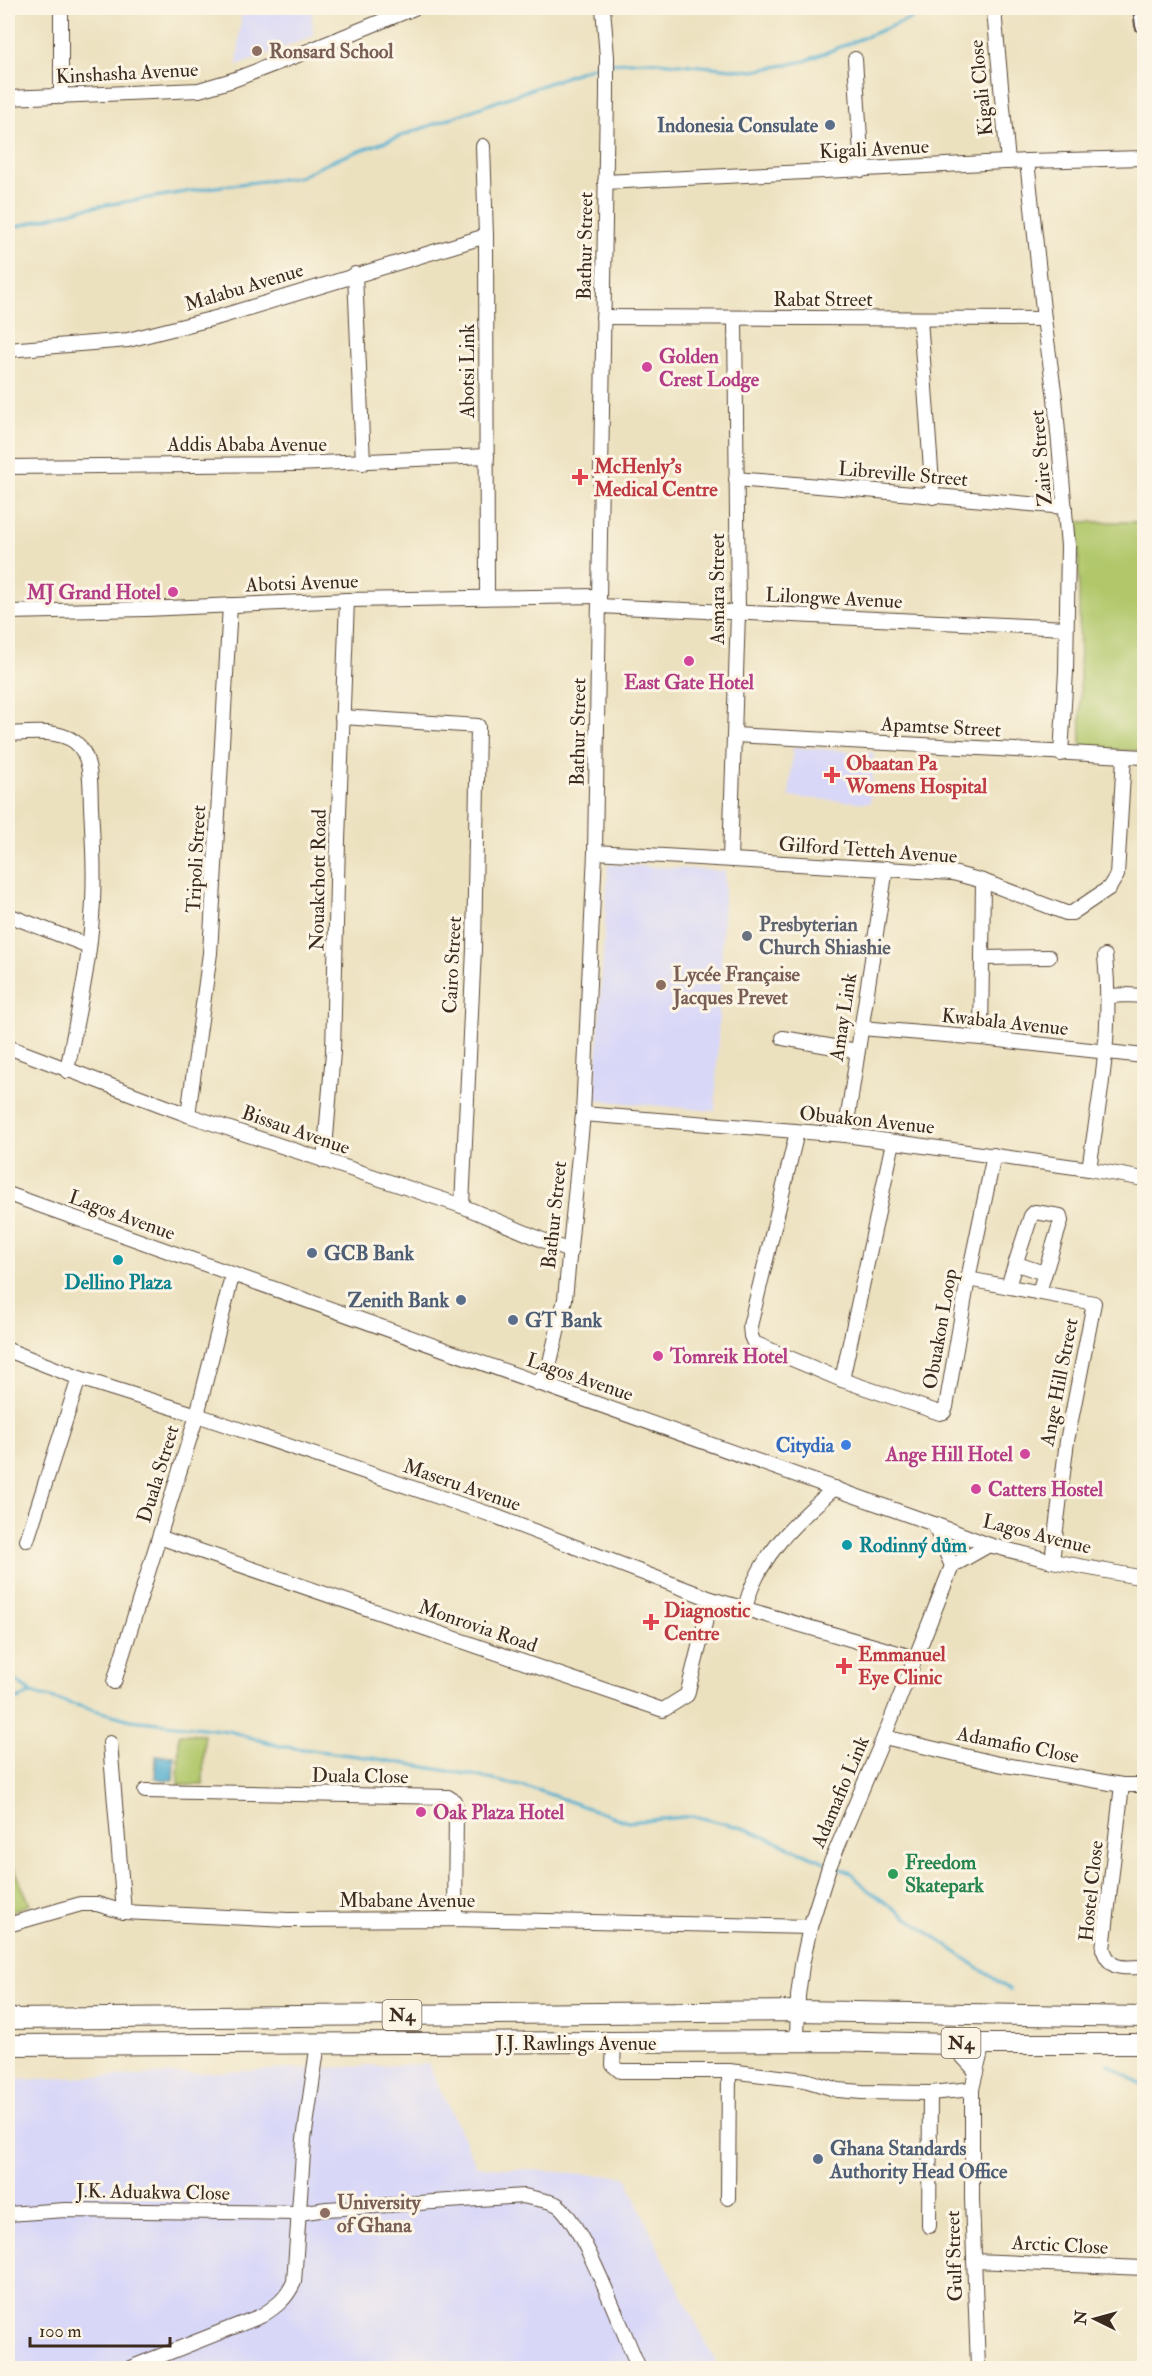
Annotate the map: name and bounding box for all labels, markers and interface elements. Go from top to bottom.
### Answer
place label: Ronsard School [269,39,394,64]
street label: Kigali Close [964,39,998,137]
marker: Ronsard School [250,44,264,58]
street label: Kinshasha Avenue [55,57,199,89]
place label: Indonesia Consulate [657,113,819,138]
marker: Indonesia Consulate [823,118,837,132]
street label: Kigali Avenue [818,134,930,164]
street label: Bathur Street [572,191,598,300]
street label: Malabu Avenue [182,257,306,317]
street label: Rabat Street [773,287,873,312]
street label: Abotsi Link [455,323,480,419]
place label: Golden Crest Lodge [659,344,760,393]
marker: Golden Crest Lodge [640,360,654,374]
street label: Zaire Street [1024,408,1058,507]
street label: Addis Ababa Avenue [166,432,327,457]
place label: McHenly's Medical Centre [593,454,718,502]
street label: Libreville Street [837,456,969,492]
marker: McHenly's Medical Centre [571,468,589,486]
street label: Asmara Street [705,533,730,646]
street label: Abotsi Avenue [244,569,359,597]
place label: MJ Grand Hotel [26,580,162,605]
street label: Lilongwe Avenue [765,582,903,614]
marker: MJ Grand Hotel [166,585,180,599]
marker: East Gate Hotel [682,654,696,668]
place label: East Gate Hotel [624,670,755,695]
street label: Bathur Street [565,677,591,786]
street label: Apamtse Street [879,711,1002,744]
place label: Obaatan Pa Womens Hospital [845,751,988,800]
marker: Obaatan Pa Womens Hospital [823,766,841,784]
street label: Tripoli Street [181,804,212,914]
street label: Nouakchott Road [304,809,332,951]
street label: Gilford Tetteh Avenue [778,831,958,869]
place label: Presbyterian Church Shiashie [759,912,891,960]
street label: Cairo Street [437,915,467,1014]
marker: Presbyterian Church Shiashie [740,929,754,943]
place label: Lycée Française Jacques Prevet [672,962,800,1011]
street label: Amay Link [824,971,862,1064]
marker: Lycée Française Jacques Prevet [654,978,668,992]
street label: Kwabala Avenue [940,1003,1070,1041]
street label: Bissau Avenue [239,1100,353,1160]
street label: Obuakon Avenue [798,1100,936,1140]
street label: Bathur Street [536,1159,572,1270]
street label: Lagos Avenue [65,1184,179,1246]
place label: GCB Bank [324,1241,414,1266]
marker: GCB Bank [305,1246,319,1260]
marker: Dellino Plaza [111,1253,125,1267]
street label: Obuakon Loop [917,1267,964,1391]
place label: Dellino Plaza [64,1270,172,1295]
place label: Zenith Bank [348,1288,449,1313]
marker: Zenith Bank [454,1293,468,1307]
place label: GT Bank [525,1308,603,1333]
marker: GT Bank [506,1313,520,1327]
street label: Ange Hill Street [1034,1315,1084,1449]
place label: Tomreik Hotel [669,1344,789,1369]
street label: Lagos Avenue [523,1347,637,1407]
marker: Tomreik Hotel [651,1349,665,1363]
street label: Duala Street [131,1422,185,1526]
place label: Citydia [776,1433,835,1459]
marker: Citydia [839,1438,853,1452]
place label: Ange Hill Hotel [885,1442,1014,1468]
marker: Ange Hill Hotel [1018,1447,1032,1461]
street label: Maseru Avenue [400,1453,524,1517]
place label: Catters Hostel [988,1477,1104,1502]
marker: Catters Hostel [969,1482,983,1496]
street label: Lagos Avenue [980,1508,1094,1560]
place label: Rodinný dům [859,1533,968,1559]
marker: Rodinný dům [840,1538,854,1552]
street label: Monrovia Road [415,1594,541,1658]
place label: Diagnostic Centre [664,1598,751,1646]
marker: Diagnostic Centre [642,1613,660,1631]
place label: Emmanuel Eye Clinic [858,1642,947,1691]
marker: Emmanuel Eye Clinic [835,1657,853,1675]
street label: Adamafio Close [954,1721,1081,1769]
street label: Adamafio Link [805,1732,875,1853]
street label: Duala Close [311,1763,409,1789]
place label: Oak Plaza Hotel [433,1800,565,1825]
marker: Oak Plaza Hotel [414,1805,428,1819]
street label: Hostel Close [1073,1839,1109,1943]
place label: Freedom Skatepark [905,1850,984,1899]
marker: Freedom Skatepark [886,1867,900,1881]
street label: Mbabane Avenue [339,1888,475,1913]
road number: N4 [382,2000,422,2030]
road number: N4 [942,2028,980,2058]
street label: J.J. Rawlings Avenue [495,2031,656,2056]
place label: Ghana Standards Authority Head Office [829,2136,1008,2185]
marker: Ghana Standards Authority Head Office [811,2152,825,2166]
street label: J.K. Aduakwa Close [75,2178,230,2206]
place label: University of Ghana [337,2190,422,2238]
marker: University of Ghana [318,2206,332,2220]
street label: Gulf Street [940,2209,968,2302]
street label: Arctic Close [1010,2230,1109,2260]
north arrow [1065,2289,1125,2349]
text: N [1070,2309,1092,2327]
scale bar [30,2310,170,2348]
text: 100 m [39,2320,82,2343]

